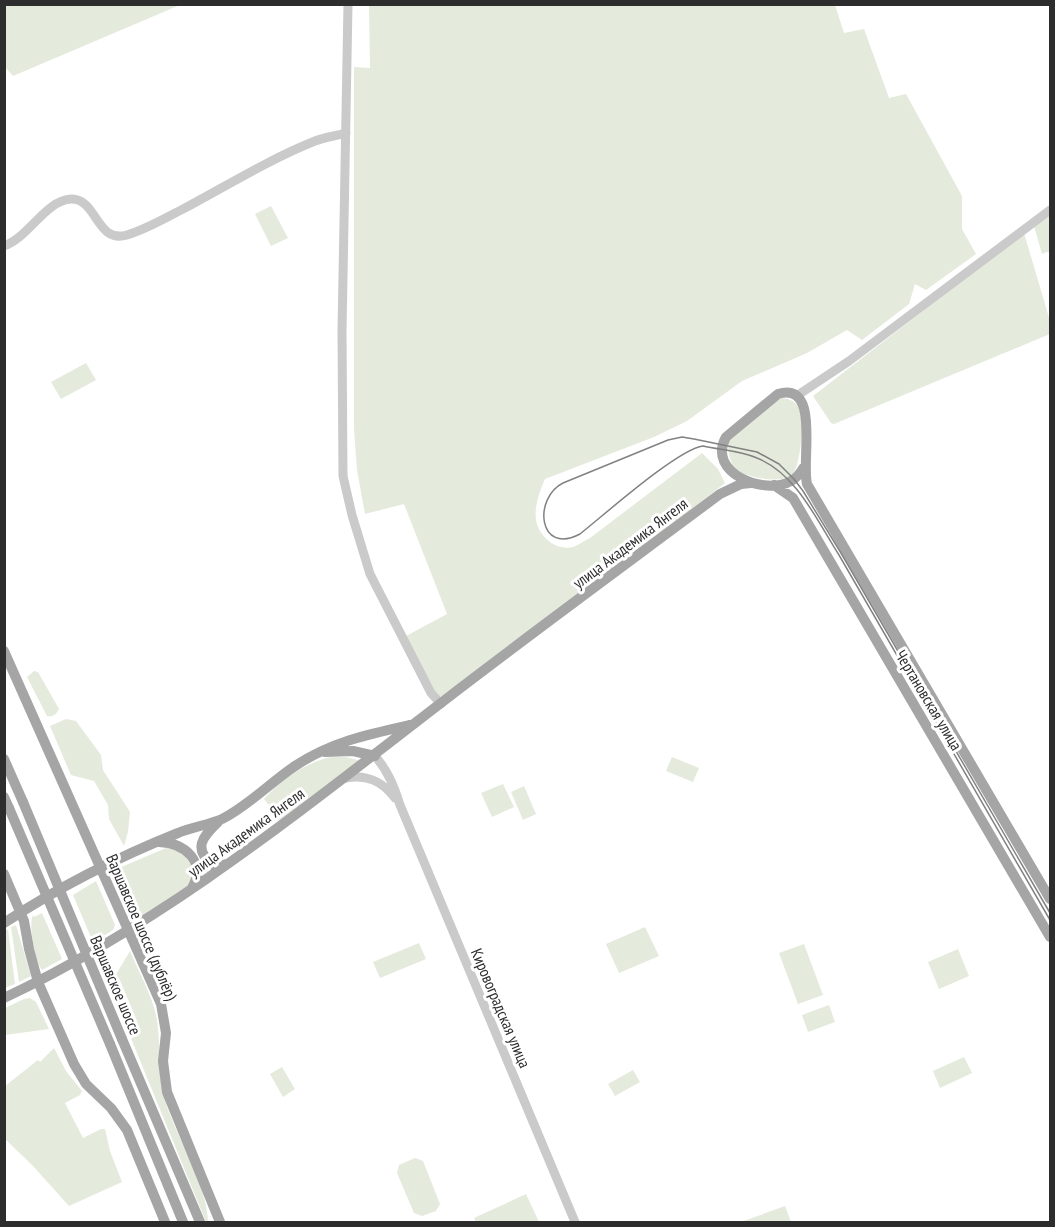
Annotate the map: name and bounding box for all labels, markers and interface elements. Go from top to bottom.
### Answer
street label: улица Академика Янгеля [569,493,691,593]
street label: Чертановская улица [891,646,967,754]
street label: улица Академика Янгеля [184,783,308,881]
street label: Варшавское шоссе (дублёр) [103,851,181,1003]
street label: Варшавское шоссе [86,933,146,1037]
street label: Кировоградская улица [467,945,535,1071]

